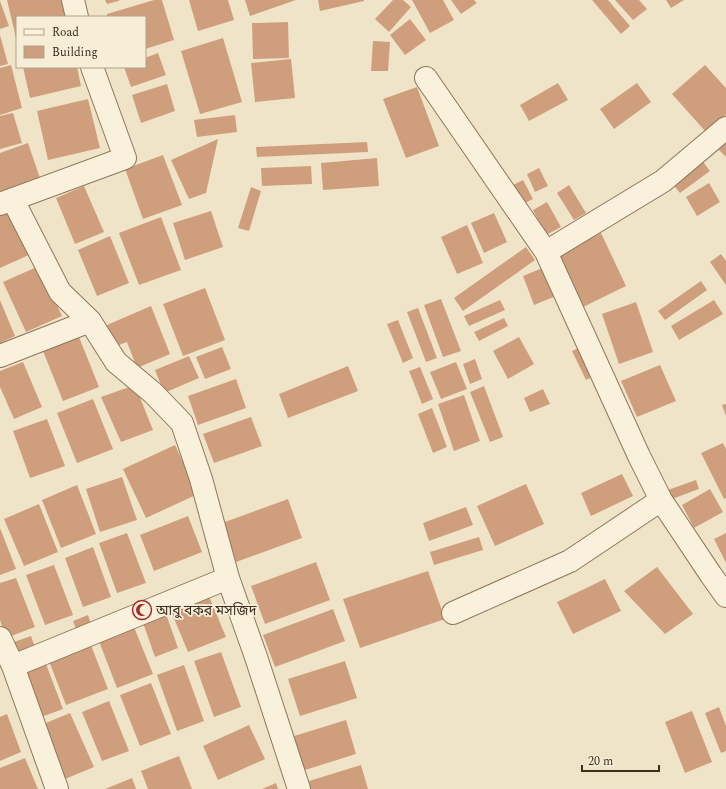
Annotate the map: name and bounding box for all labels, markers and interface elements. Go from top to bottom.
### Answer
legend [16,16,146,68]
text: Road [52,23,79,42]
text: Building [52,43,98,62]
mosque icon: আবু বকর মসজিদ [131,599,153,621]
place label: আবু বকর মসজিদ [155,600,257,621]
scale bar [582,747,659,773]
text: 20 m [588,752,613,771]

